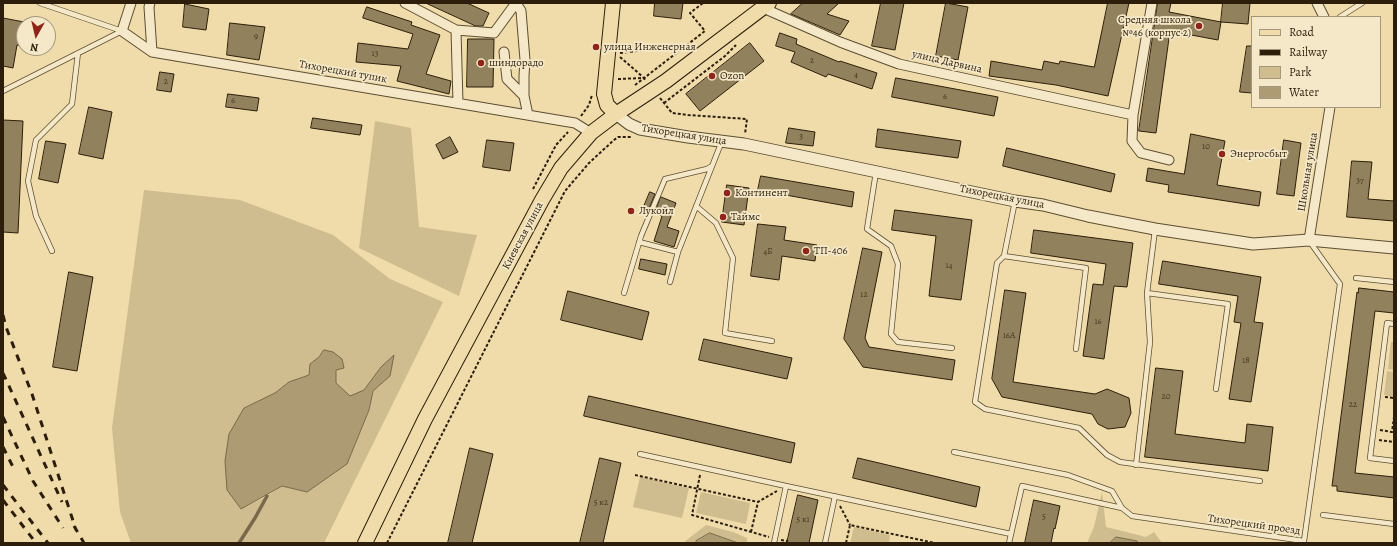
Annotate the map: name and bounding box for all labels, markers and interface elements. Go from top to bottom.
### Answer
place label: Средняя школа №46 (корпус 2) [1118,13,1191,39]
north arrow [16,16,56,56]
legend [1251,16,1381,108]
marker: Средняя школа №46 (корпус 2) [1194,21,1204,31]
text: Road [1289,24,1314,40]
house number: 9 [254,32,258,42]
text: N [29,39,39,55]
place label: улица Инженерная [604,40,696,54]
marker: улица Инженерная [591,42,601,52]
text: Railway [1289,44,1327,60]
street label: улица Дарвина [911,48,983,76]
house number: 13 [372,49,378,59]
place label: шиндорадо [489,56,544,70]
house number: 2 [810,56,814,66]
street label: Тихорецкий тупик [298,58,388,86]
marker: шиндорадо [476,58,486,68]
text: Park [1289,64,1312,80]
place label: Ozon [720,69,744,83]
house number: 4 [854,70,858,80]
marker: Ozon [707,71,717,81]
house number: 2 [164,77,168,87]
text: Water [1289,84,1319,100]
house number: 6 [943,92,947,102]
house number: 6 [231,96,235,106]
street label: Тихорецкая улица [641,122,727,148]
street label: Школьная улица [1295,131,1321,213]
house number: 3 [799,132,803,142]
house number: 10 [1202,142,1210,152]
place label: Энергосбыт [1230,147,1287,161]
marker: Энергосбыт [1217,149,1227,159]
house number: 37 [1356,176,1364,186]
street label: Тихорецкая улица [959,182,1045,212]
place label: Континент [735,186,788,200]
marker: Континент [722,188,732,198]
street label: Киевская улица [500,200,546,272]
place label: Лукойл [639,204,674,218]
marker: Лукойл [626,206,636,216]
place label: Таймс [731,210,760,224]
marker: Таймс [718,212,728,222]
place label: ТП-406 [814,244,848,258]
marker: ТП-406 [801,246,811,256]
house number: 4Б [763,247,773,257]
house number: 14 [945,261,953,271]
house number: 12 [860,290,868,300]
house number: 16 [1094,317,1102,327]
house number: 16А [1003,331,1015,341]
house number: 18 [1242,356,1250,366]
house number: 20 [1161,392,1171,402]
house number: 22 [1349,400,1357,410]
house number: 5 к2 [594,498,608,508]
house number: 5 [1042,512,1046,522]
street label: Тихорецкий проезд [1207,512,1301,538]
house number: 5 к1 [796,515,810,525]

